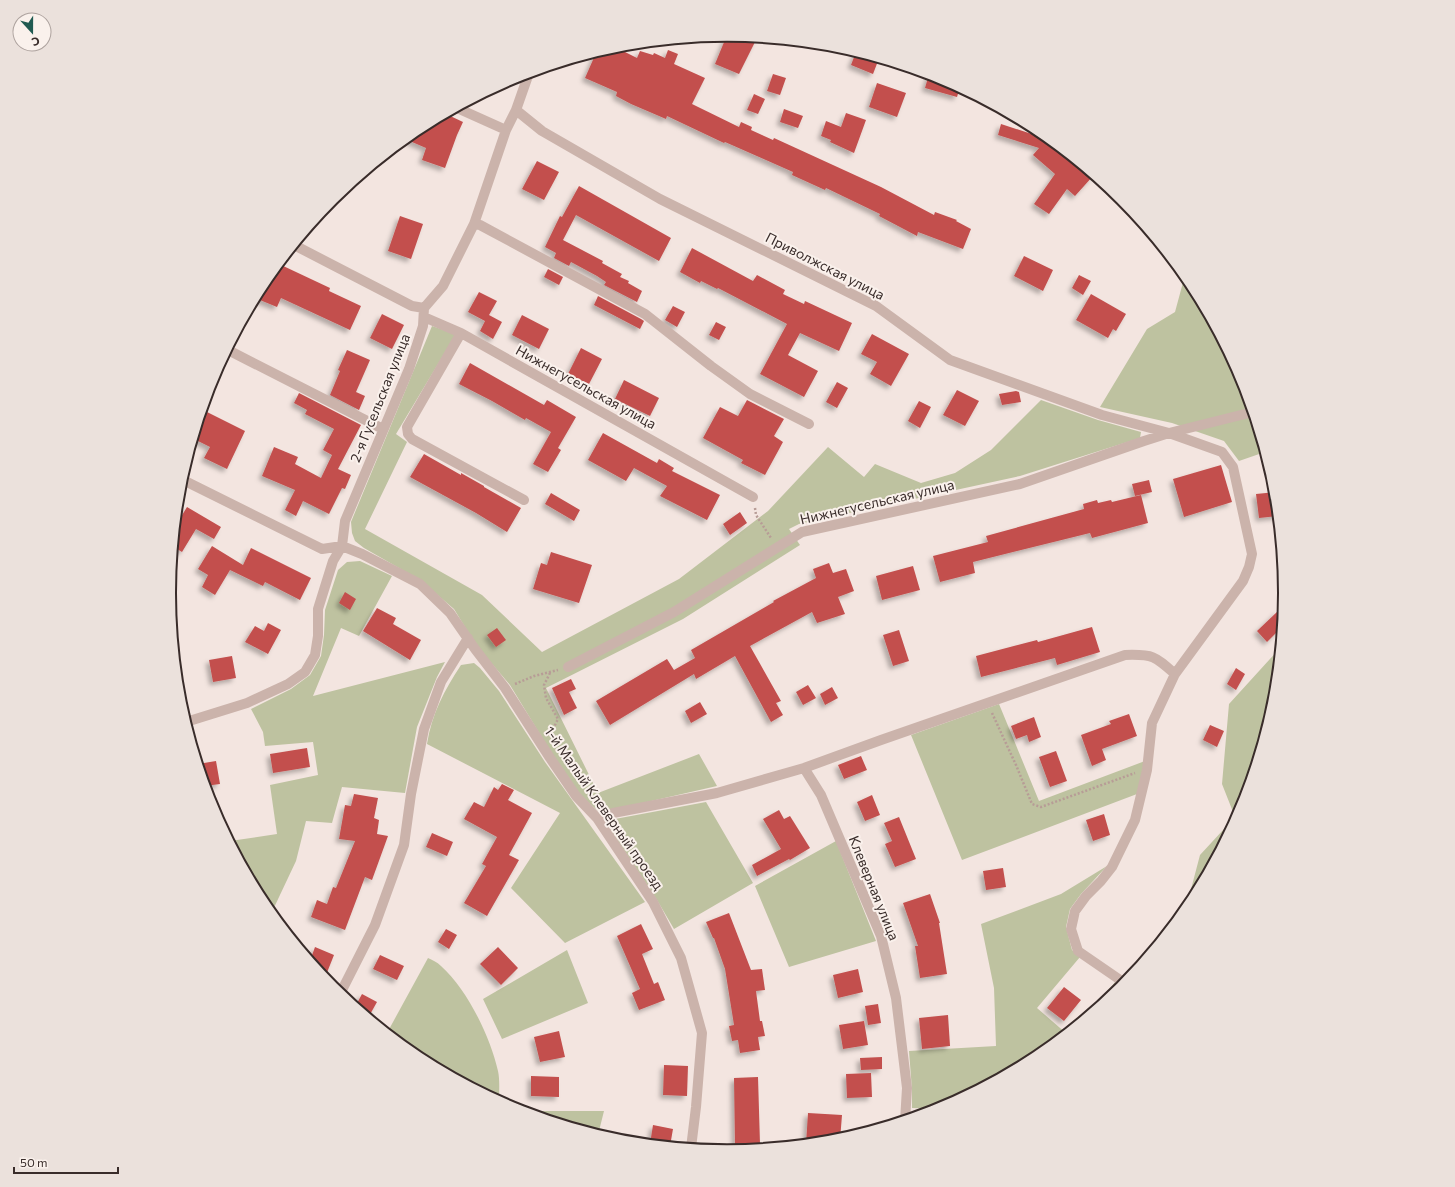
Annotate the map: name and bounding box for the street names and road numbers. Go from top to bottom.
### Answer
street label: Приволжская улица [763,228,888,303]
street label: 2-я Гусельская улица [346,331,413,465]
street label: Нижнегусельская улица [513,341,659,432]
street label: Нижнегусельская улица [798,475,956,528]
street label: 1-й Малый Клеверный проезд [541,723,667,893]
street label: Клеверная улица [846,833,903,943]

